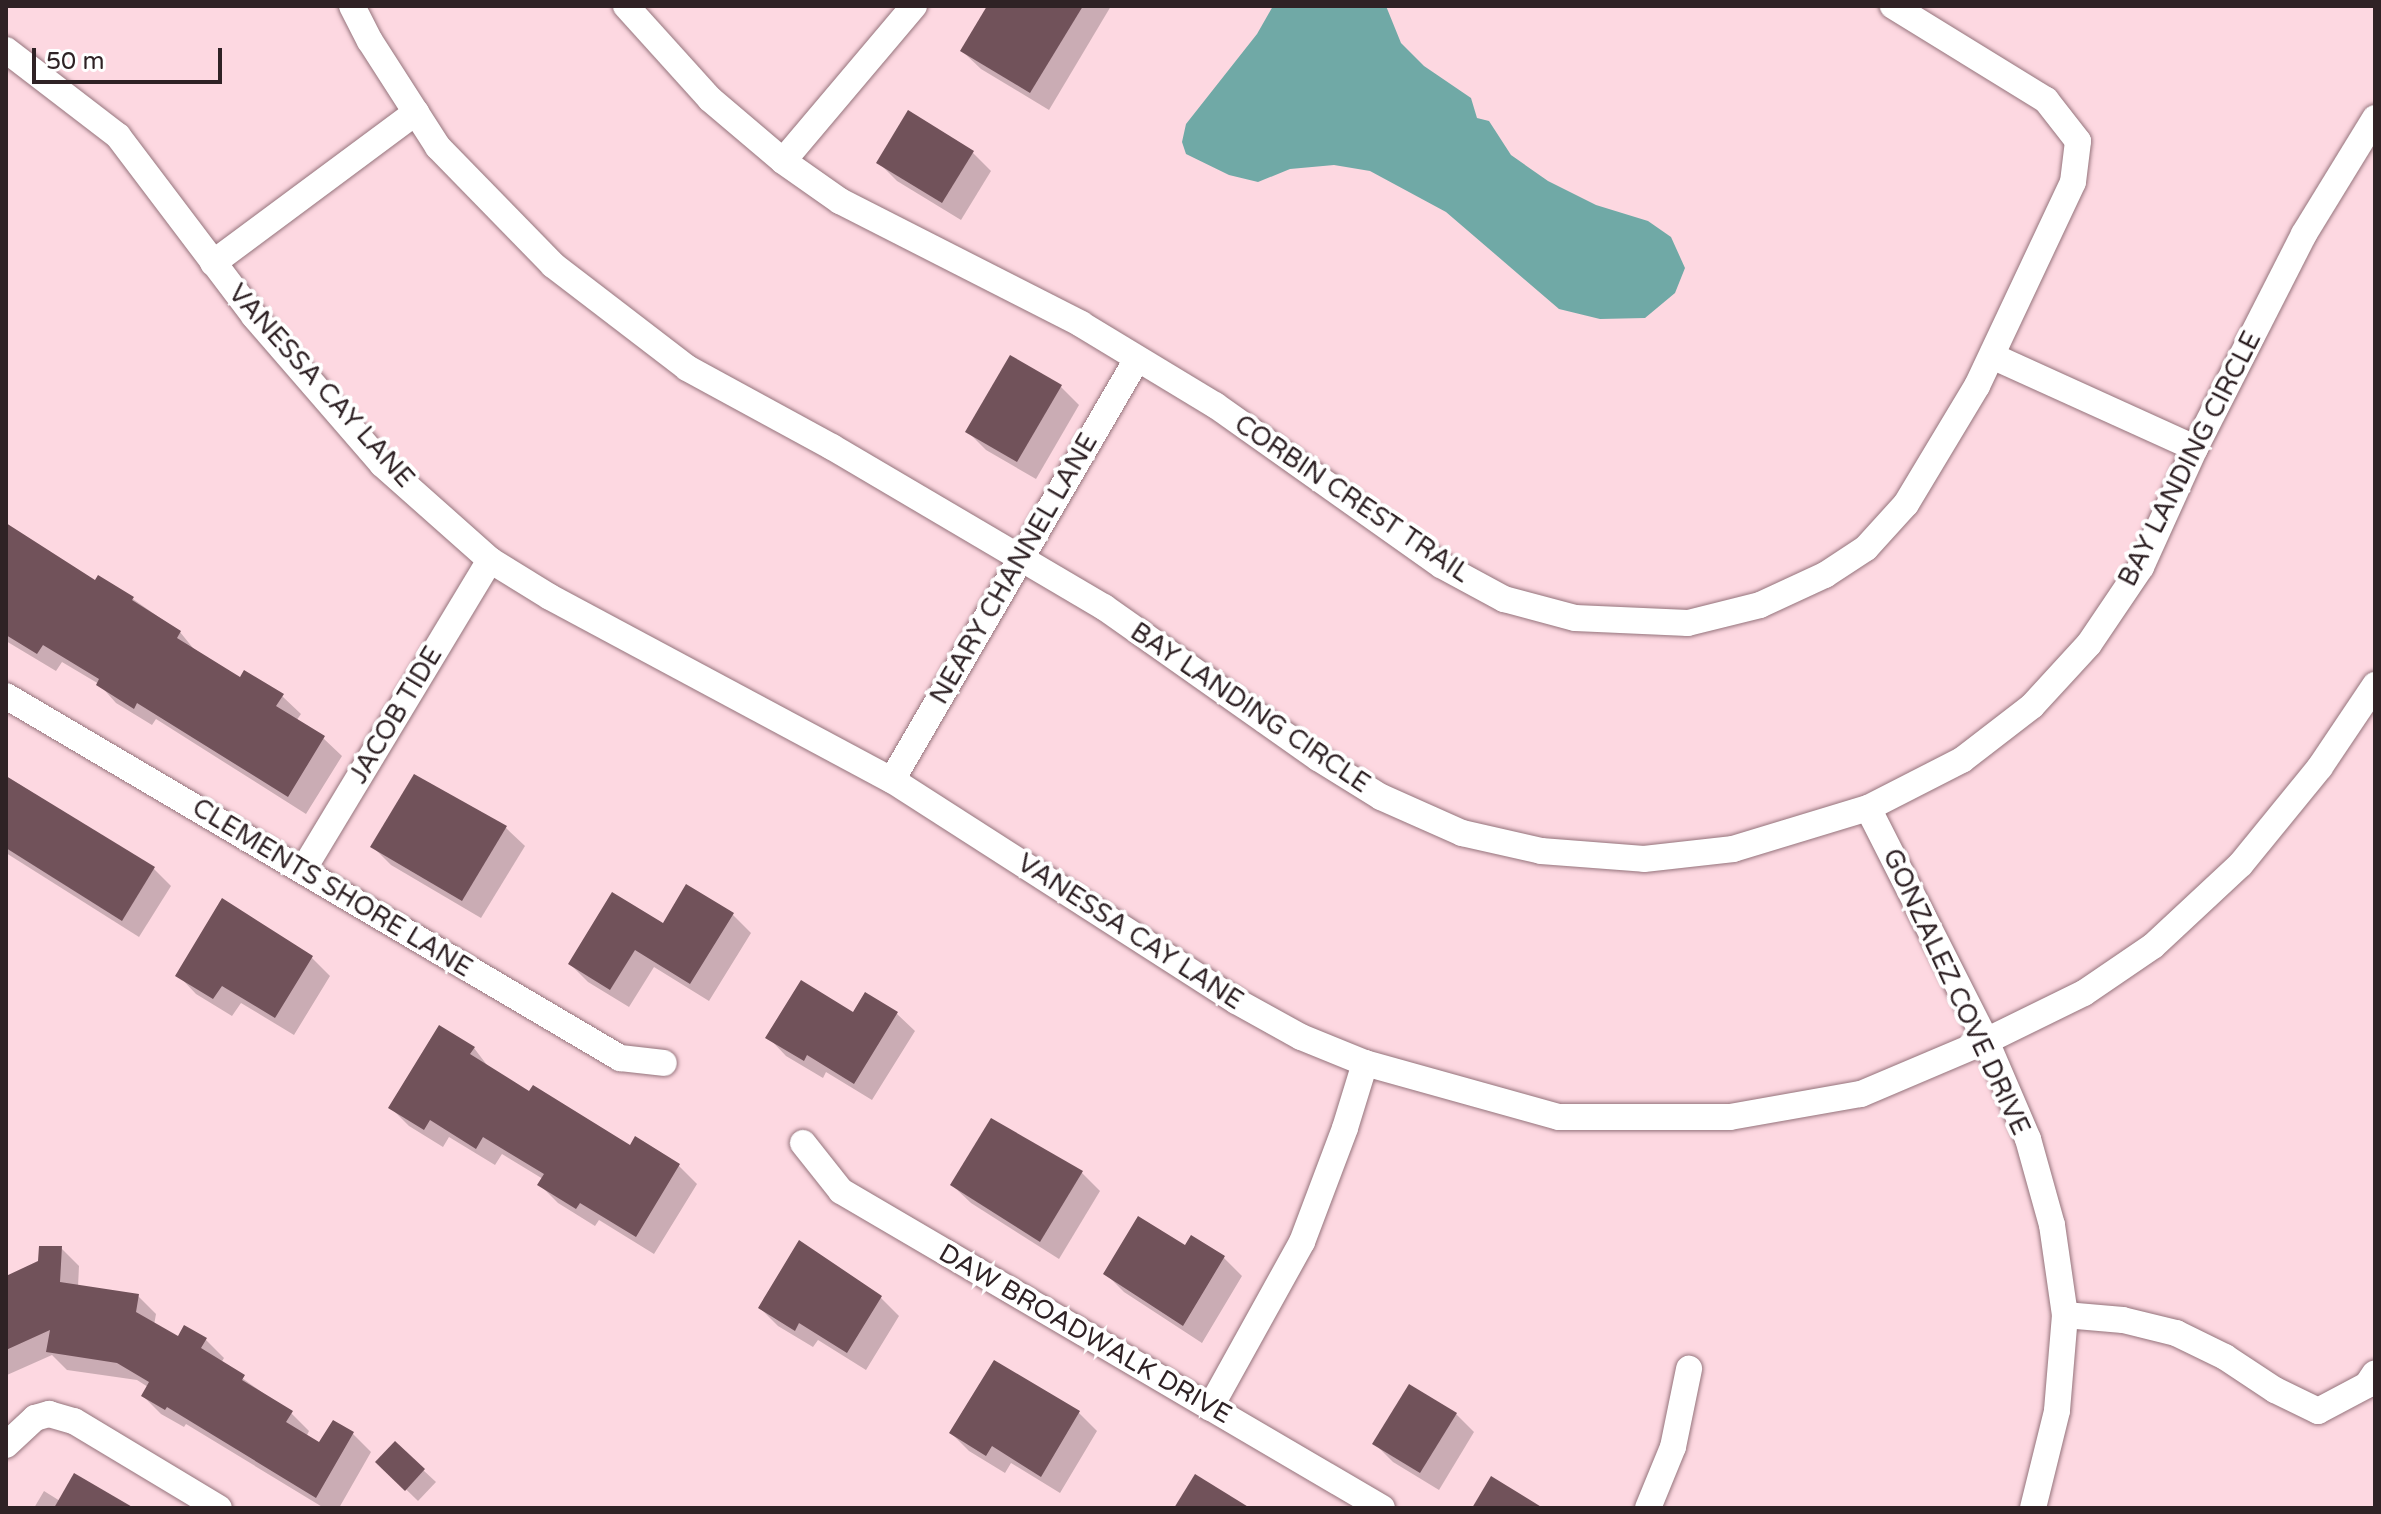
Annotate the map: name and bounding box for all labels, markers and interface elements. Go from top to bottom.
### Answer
scale bar [36,32,226,82]
text: 50 m [46,47,104,76]
street label: VANESSA CAY LANE [222,278,420,494]
street label: BAY LANDING CIRCLE [2112,326,2268,592]
street label: CORBIN CREST TRAIL [1228,409,1476,589]
street label: NEARY CHANNEL LANE [924,428,1104,710]
street label: BAY LANDING CIRCLE [1124,616,1376,800]
street label: JACOB TIDE [343,641,449,789]
street label: CLEMENTS SHORE LANE [186,792,478,984]
street label: GONZALEZ COVE DRIVE [1876,844,2036,1140]
street label: VANESSA CAY LANE [1011,847,1249,1017]
street label: DAW BROADWALK DRIVE [933,1237,1237,1431]

